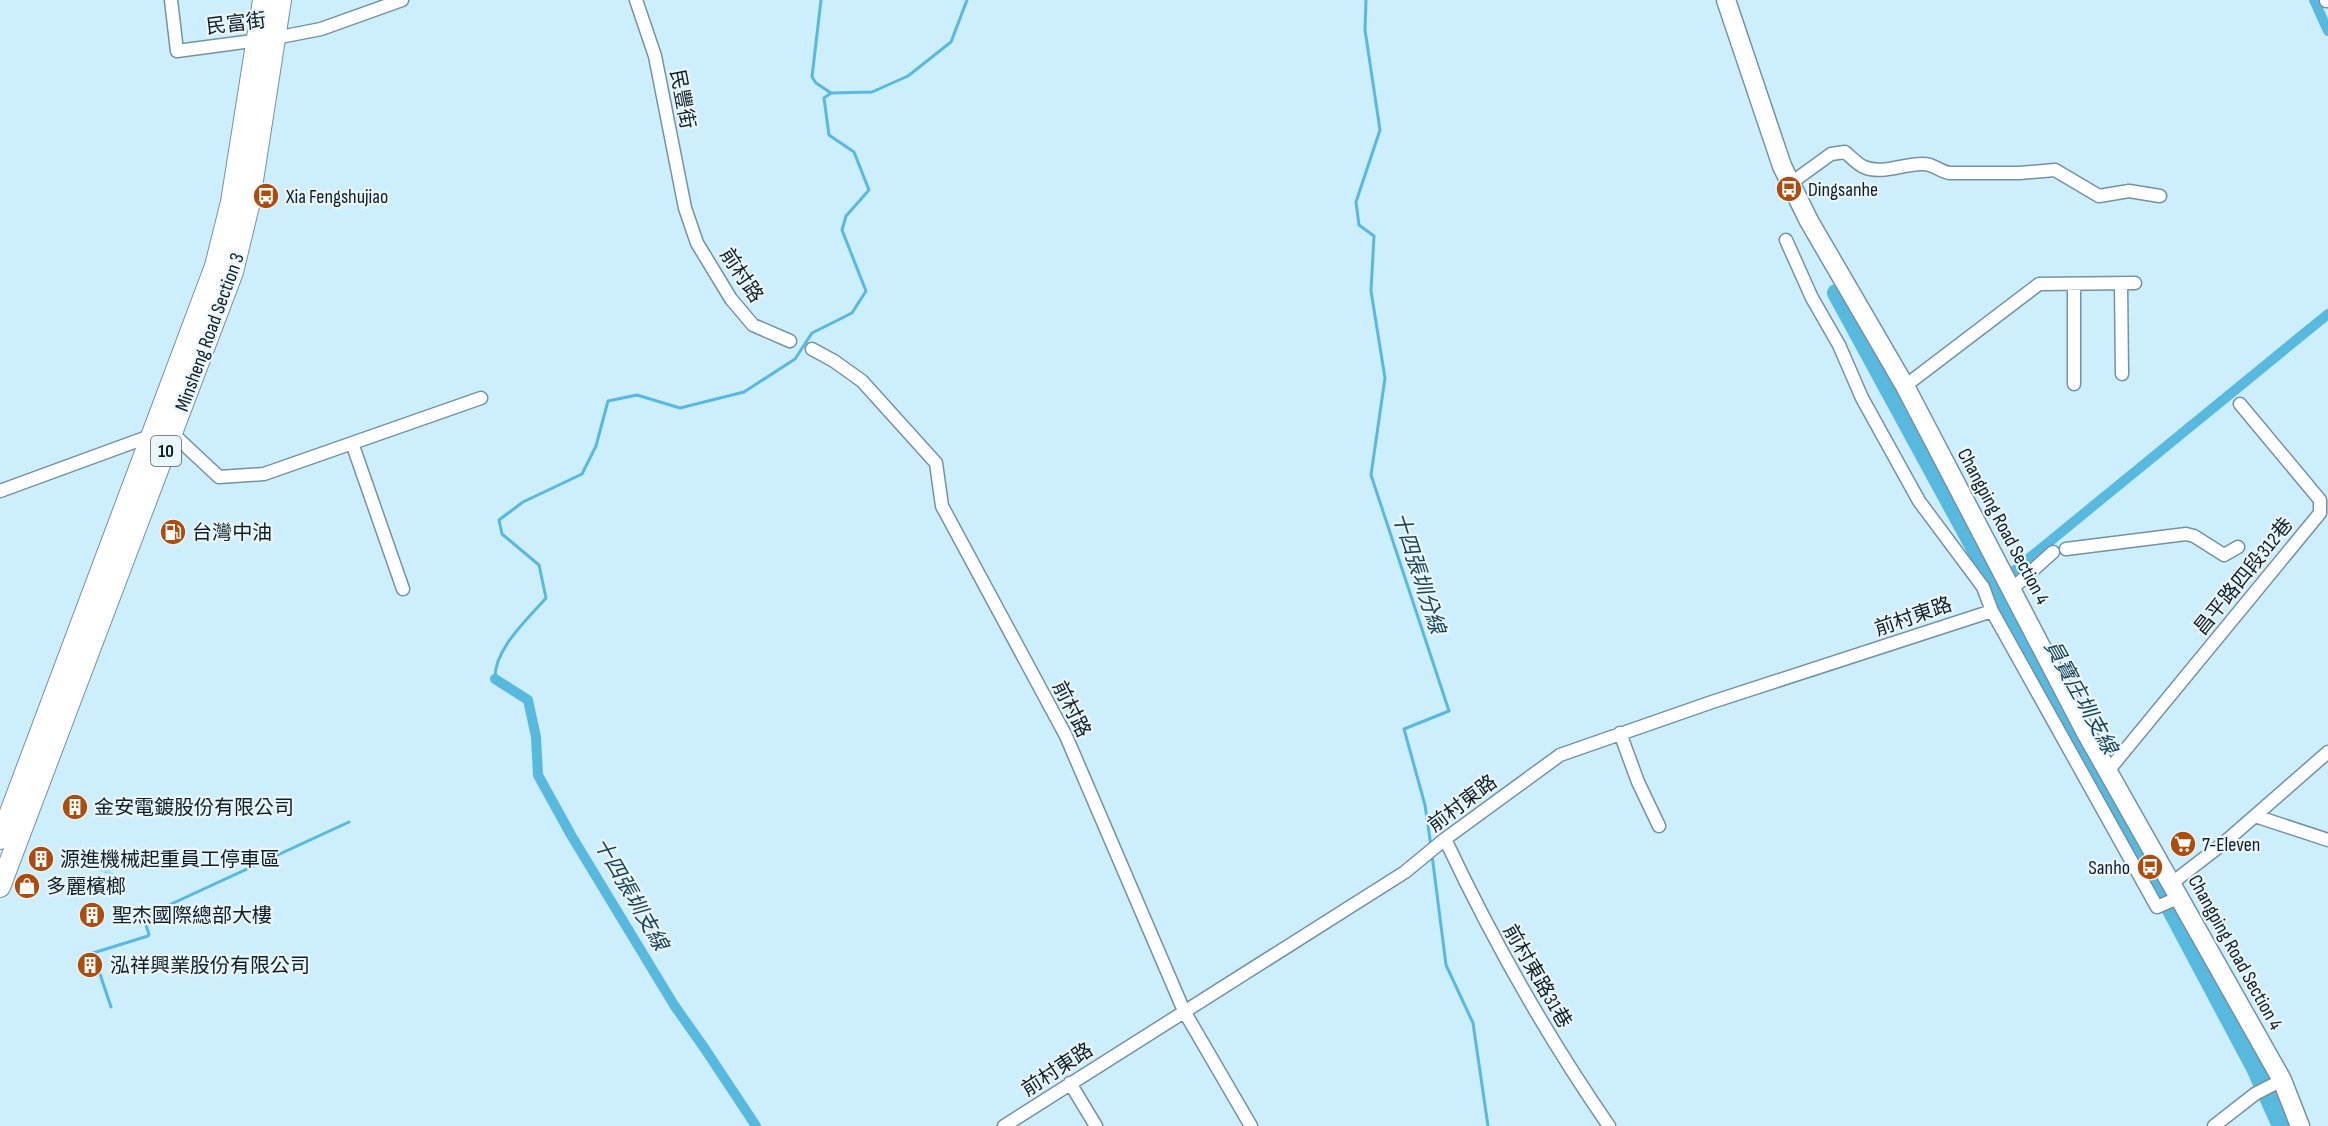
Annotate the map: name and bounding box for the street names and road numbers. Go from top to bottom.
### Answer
street label: 民富街 [205,8,267,40]
street label: 民豐街 [665,67,700,131]
street label: 前村路 [714,244,768,307]
street label: Minsheng Road Section 3 [170,250,250,415]
road number: 10 [151,436,181,466]
street label: Changping Road Section 4 [1952,444,2054,609]
street label: 昌平路四段312巷 [2189,513,2298,640]
street label: 前村東路 [1872,593,1955,641]
street label: 前村路 [1047,677,1095,742]
street label: 前村東路 [1423,770,1502,837]
street label: Changping Road Section 4 [2183,871,2288,1034]
street label: 前村東路31巷 [1498,921,1576,1032]
street label: 前村東路 [1017,1038,1098,1102]

